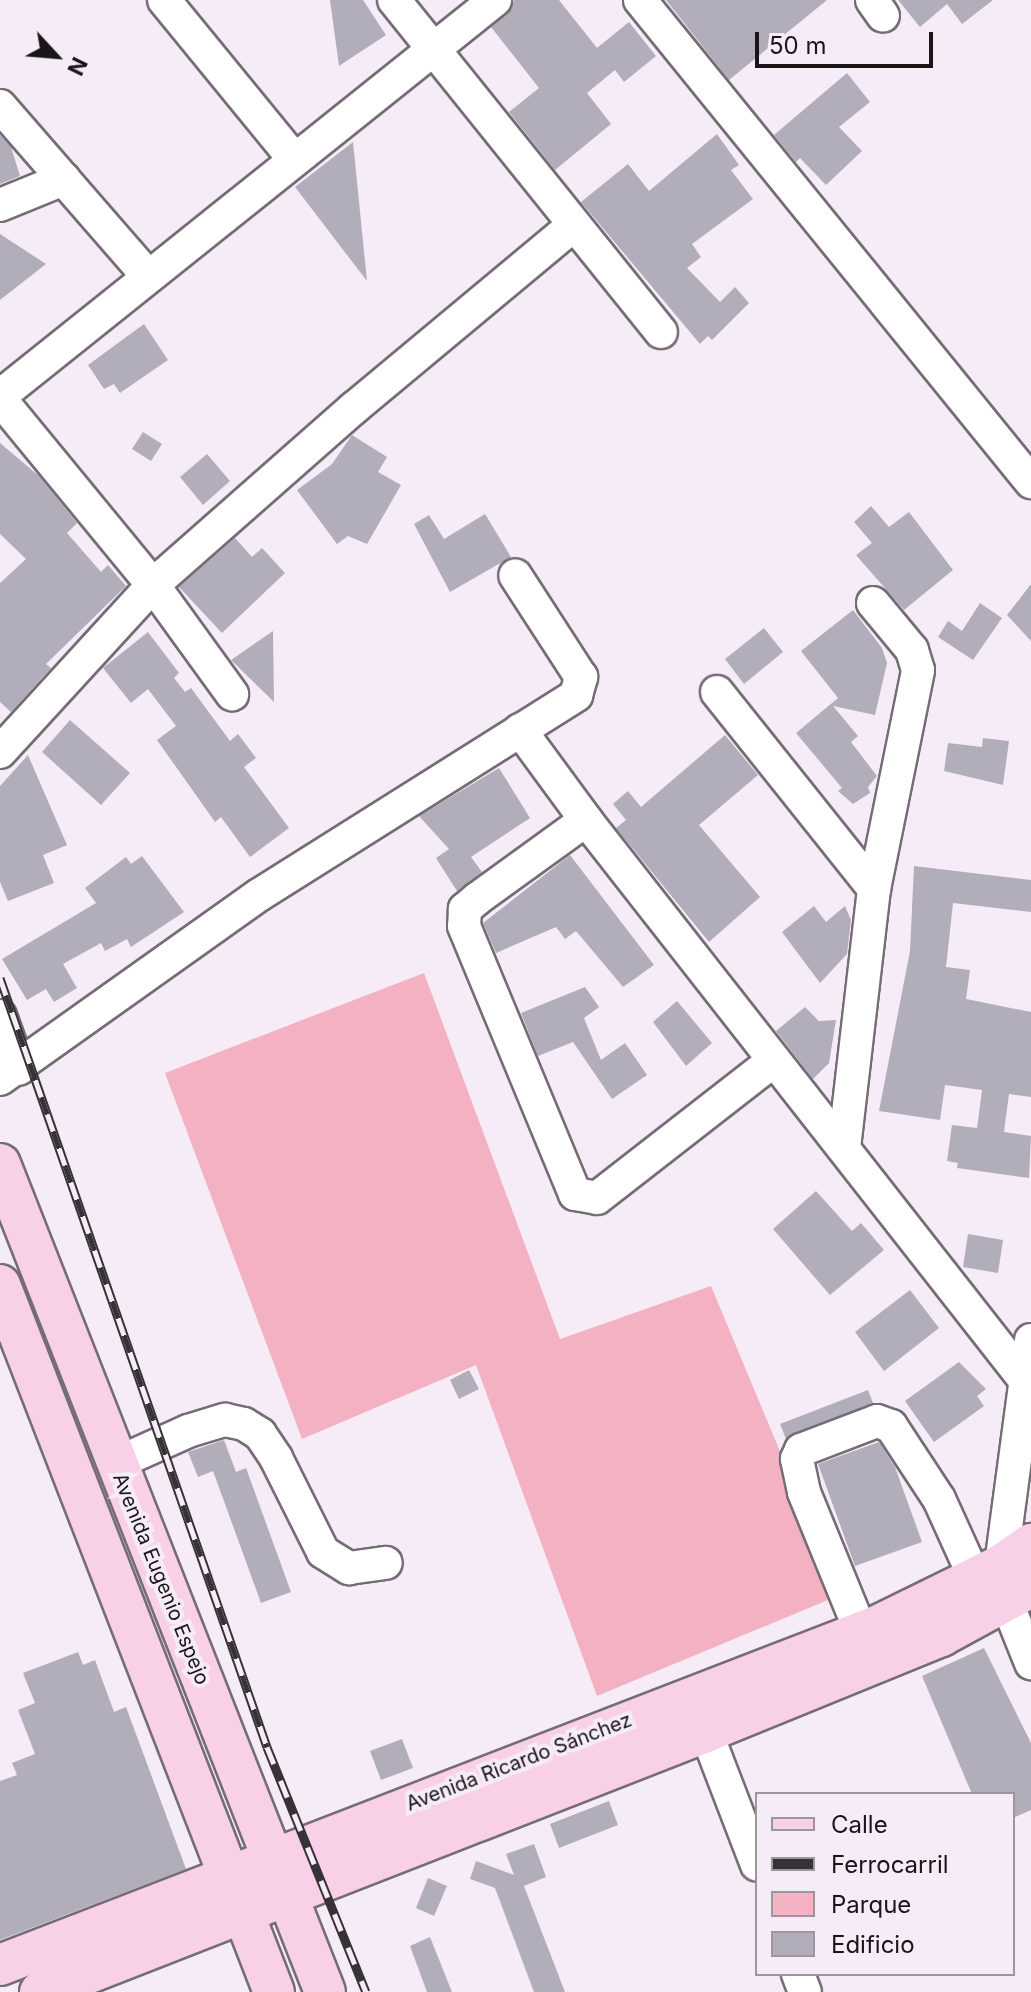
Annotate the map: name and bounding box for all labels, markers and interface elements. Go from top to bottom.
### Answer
north arrow [16,16,96,96]
scale bar [759,16,937,66]
text: 50 m [769,31,827,60]
text: N [62,53,93,80]
street label: Avenida Eugenio Espejo [108,1470,214,1688]
street label: Avenida Ricardo Sánchez [403,1708,635,1816]
legend [755,1792,1015,1976]
text: Calle [831,1810,888,1839]
text: Ferrocarril [831,1850,949,1879]
text: Parque [831,1890,911,1919]
text: Edificio [831,1930,915,1959]

